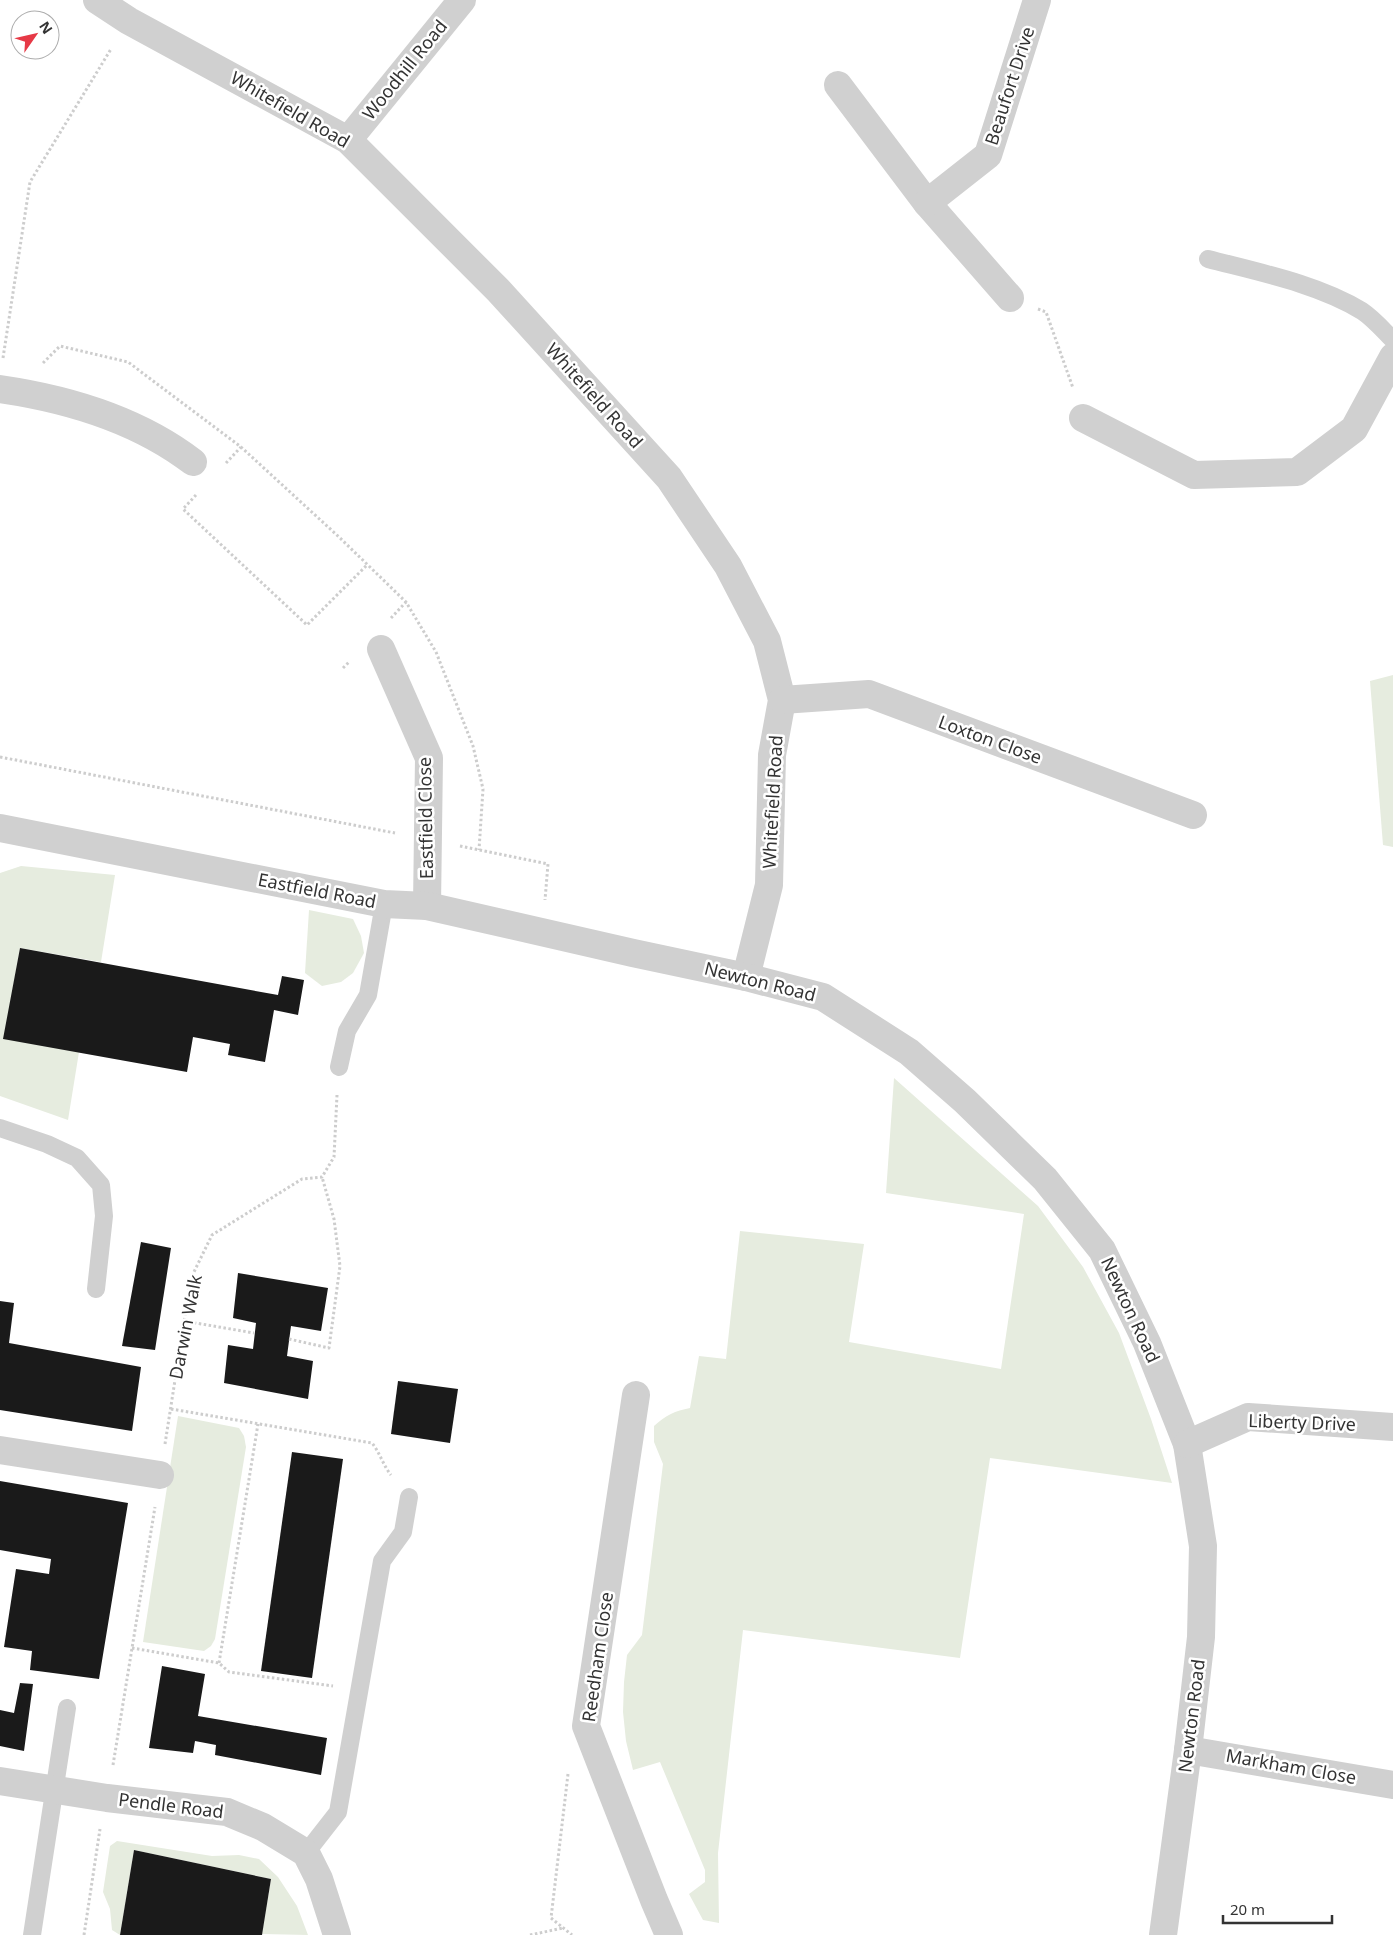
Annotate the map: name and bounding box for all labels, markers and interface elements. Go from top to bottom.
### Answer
north arrow [10,10,60,60]
street label: Woodhill Road [356,14,452,124]
text: N [35,17,57,37]
street label: Beaufort Drive [979,23,1040,148]
street label: Whitefield Road [227,65,354,153]
street label: Whitefield Road [541,338,648,453]
street label: Loxton Close [935,709,1045,769]
street label: Whitefield Road [757,735,787,869]
street label: Eastfield Close [412,757,438,879]
street label: Eastfield Road [256,867,378,913]
street label: Newton Road [702,956,818,1006]
street label: Newton Road [1096,1253,1166,1366]
street label: Darwin Walk [163,1272,207,1381]
street label: Liberty Drive [1248,1408,1356,1436]
street label: Reedham Close [576,1590,618,1723]
street label: Newton Road [1172,1658,1210,1774]
street label: Markham Close [1224,1743,1358,1789]
street label: Pendle Road [117,1787,225,1823]
scale bar [1223,1892,1332,1924]
text: 20 m [1230,1899,1265,1919]

